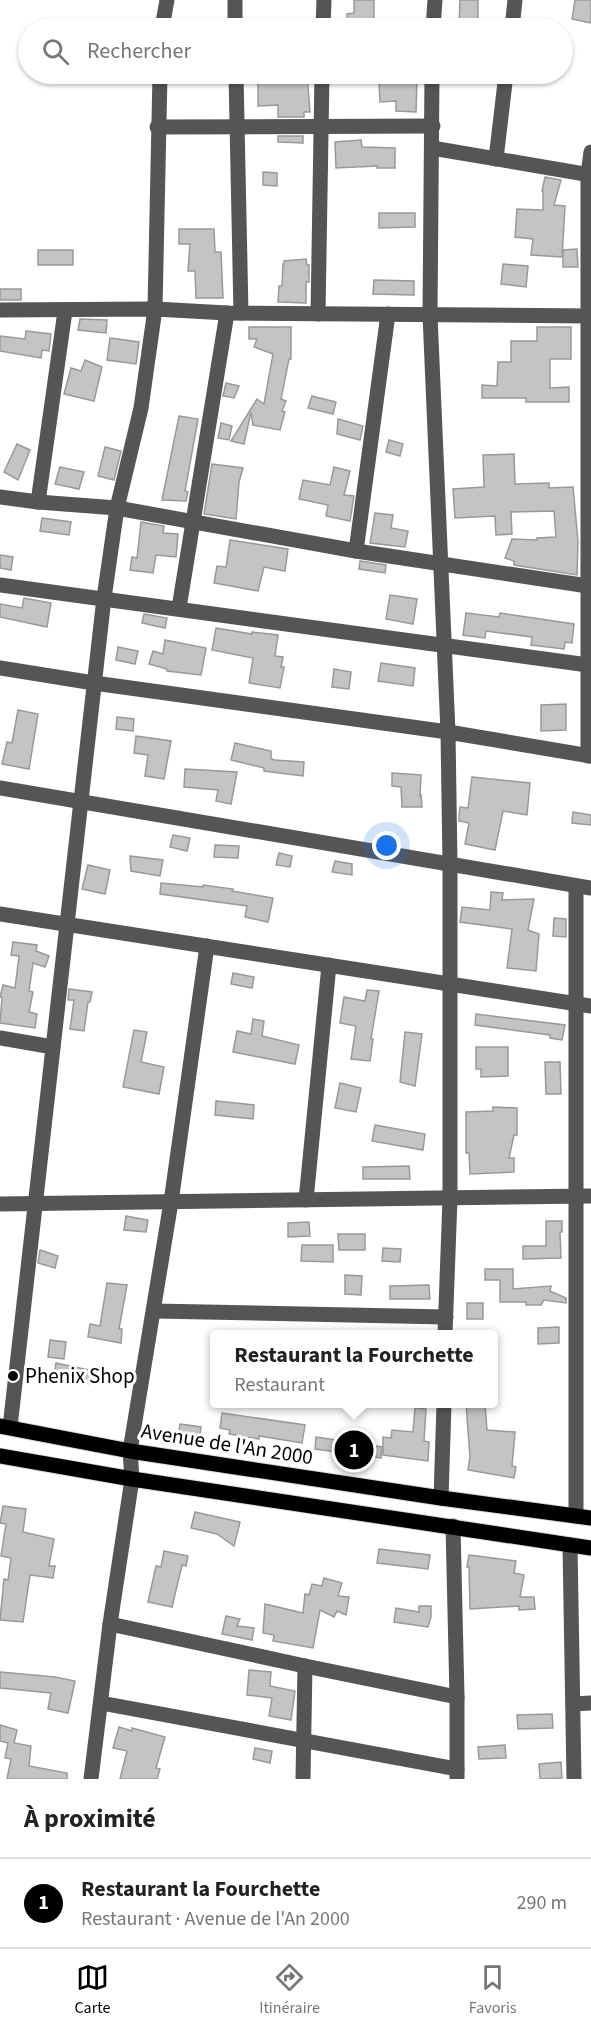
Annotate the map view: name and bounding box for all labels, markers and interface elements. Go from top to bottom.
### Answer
search box [18,18,573,84]
icon: search [39,35,72,68]
text: Rechercher [87,35,191,67]
your location [372,831,401,860]
popup [210,1330,498,1408]
text: Restaurant la Fourchette [234,1339,474,1371]
place label: Phenix Shop [25,1361,135,1391]
marker: Phenix Shop [6,1369,20,1383]
text: Restaurant [234,1371,325,1399]
street label: Avenue de l'An 2000 [139,1416,315,1472]
pin: 1 [334,1428,374,1472]
text: À proximité [24,1800,156,1837]
text: Restaurant la Fourchette [81,1873,320,1905]
text: 1 [38,1889,49,1917]
text: 290 m [517,1889,567,1917]
text: Restaurant · Avenue de l'An 2000 [81,1905,350,1933]
tab: Carte [74,1961,110,2019]
tab: Itinéraire [259,1961,320,2019]
tab: Favoris [469,1961,517,2019]

